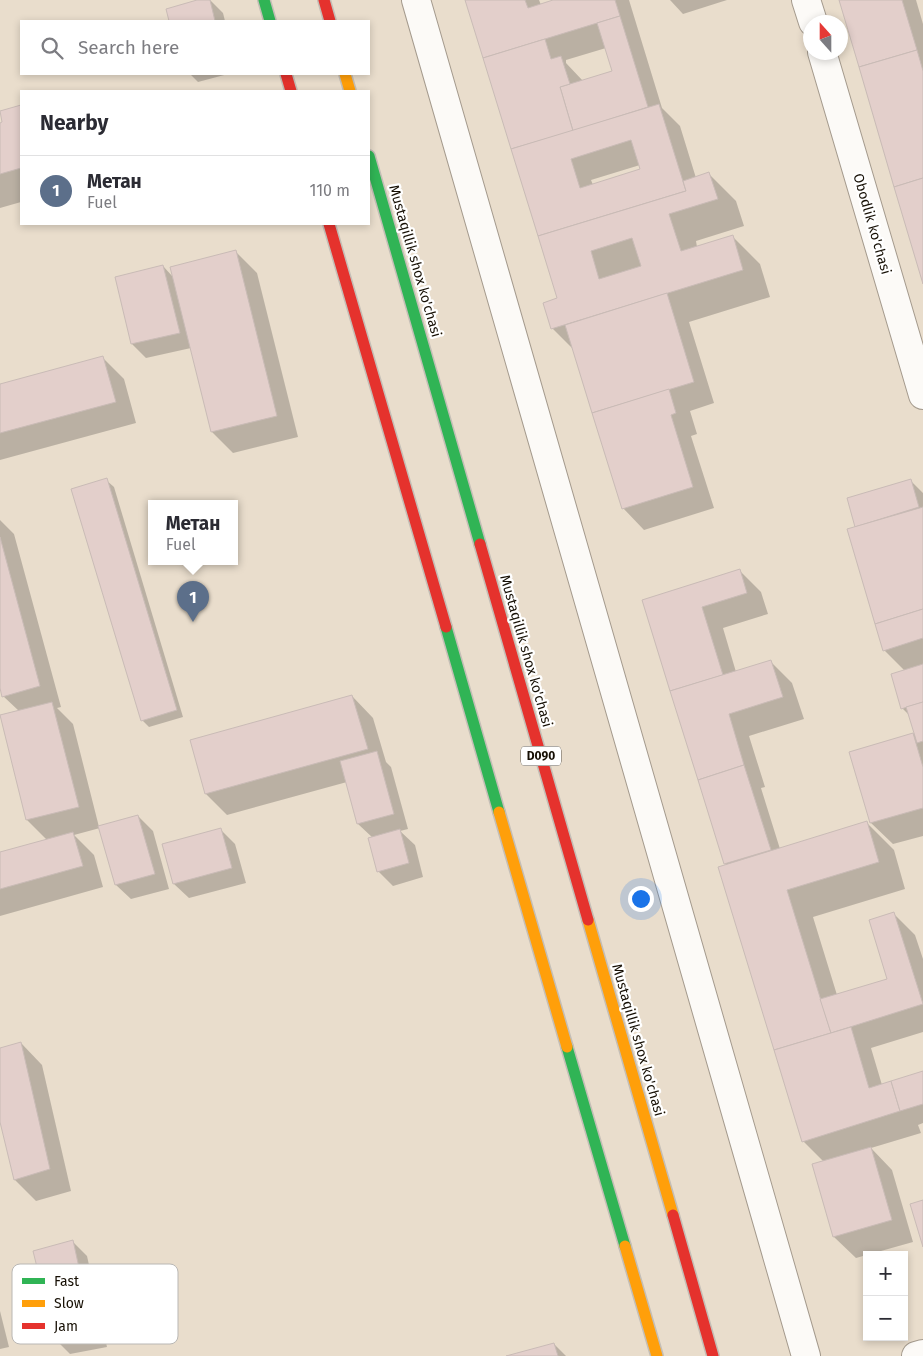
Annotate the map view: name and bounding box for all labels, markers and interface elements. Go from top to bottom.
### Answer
north arrow [803,15,848,60]
search box [20,20,370,75]
icon: search [38,34,66,62]
text: Search here [78,36,179,59]
text: Nearby [40,110,108,136]
text: Метан [87,170,142,193]
street label: Obodlik ko'chasi [849,172,895,276]
text: 1 [52,181,60,200]
text: 110 m [309,181,350,200]
street label: Mustaqillik shox ko'chasi [385,183,445,339]
text: Fuel [87,193,117,212]
popup [148,500,238,565]
text: Метан [166,512,220,535]
text: Fuel [166,535,196,554]
street label: Mustaqillik shox ko'chasi [496,573,556,729]
pin: 1 [177,581,209,622]
road number: D090 [521,746,561,766]
your location [628,886,654,912]
street label: Mustaqillik shox ko'chasi [608,962,668,1118]
map controls [863,1251,908,1341]
button: + [863,1251,908,1296]
legend [12,1264,178,1344]
text: Fast [54,1273,80,1290]
text: Slow [54,1295,84,1312]
button: − [863,1296,908,1341]
text: Jam [54,1318,78,1335]

